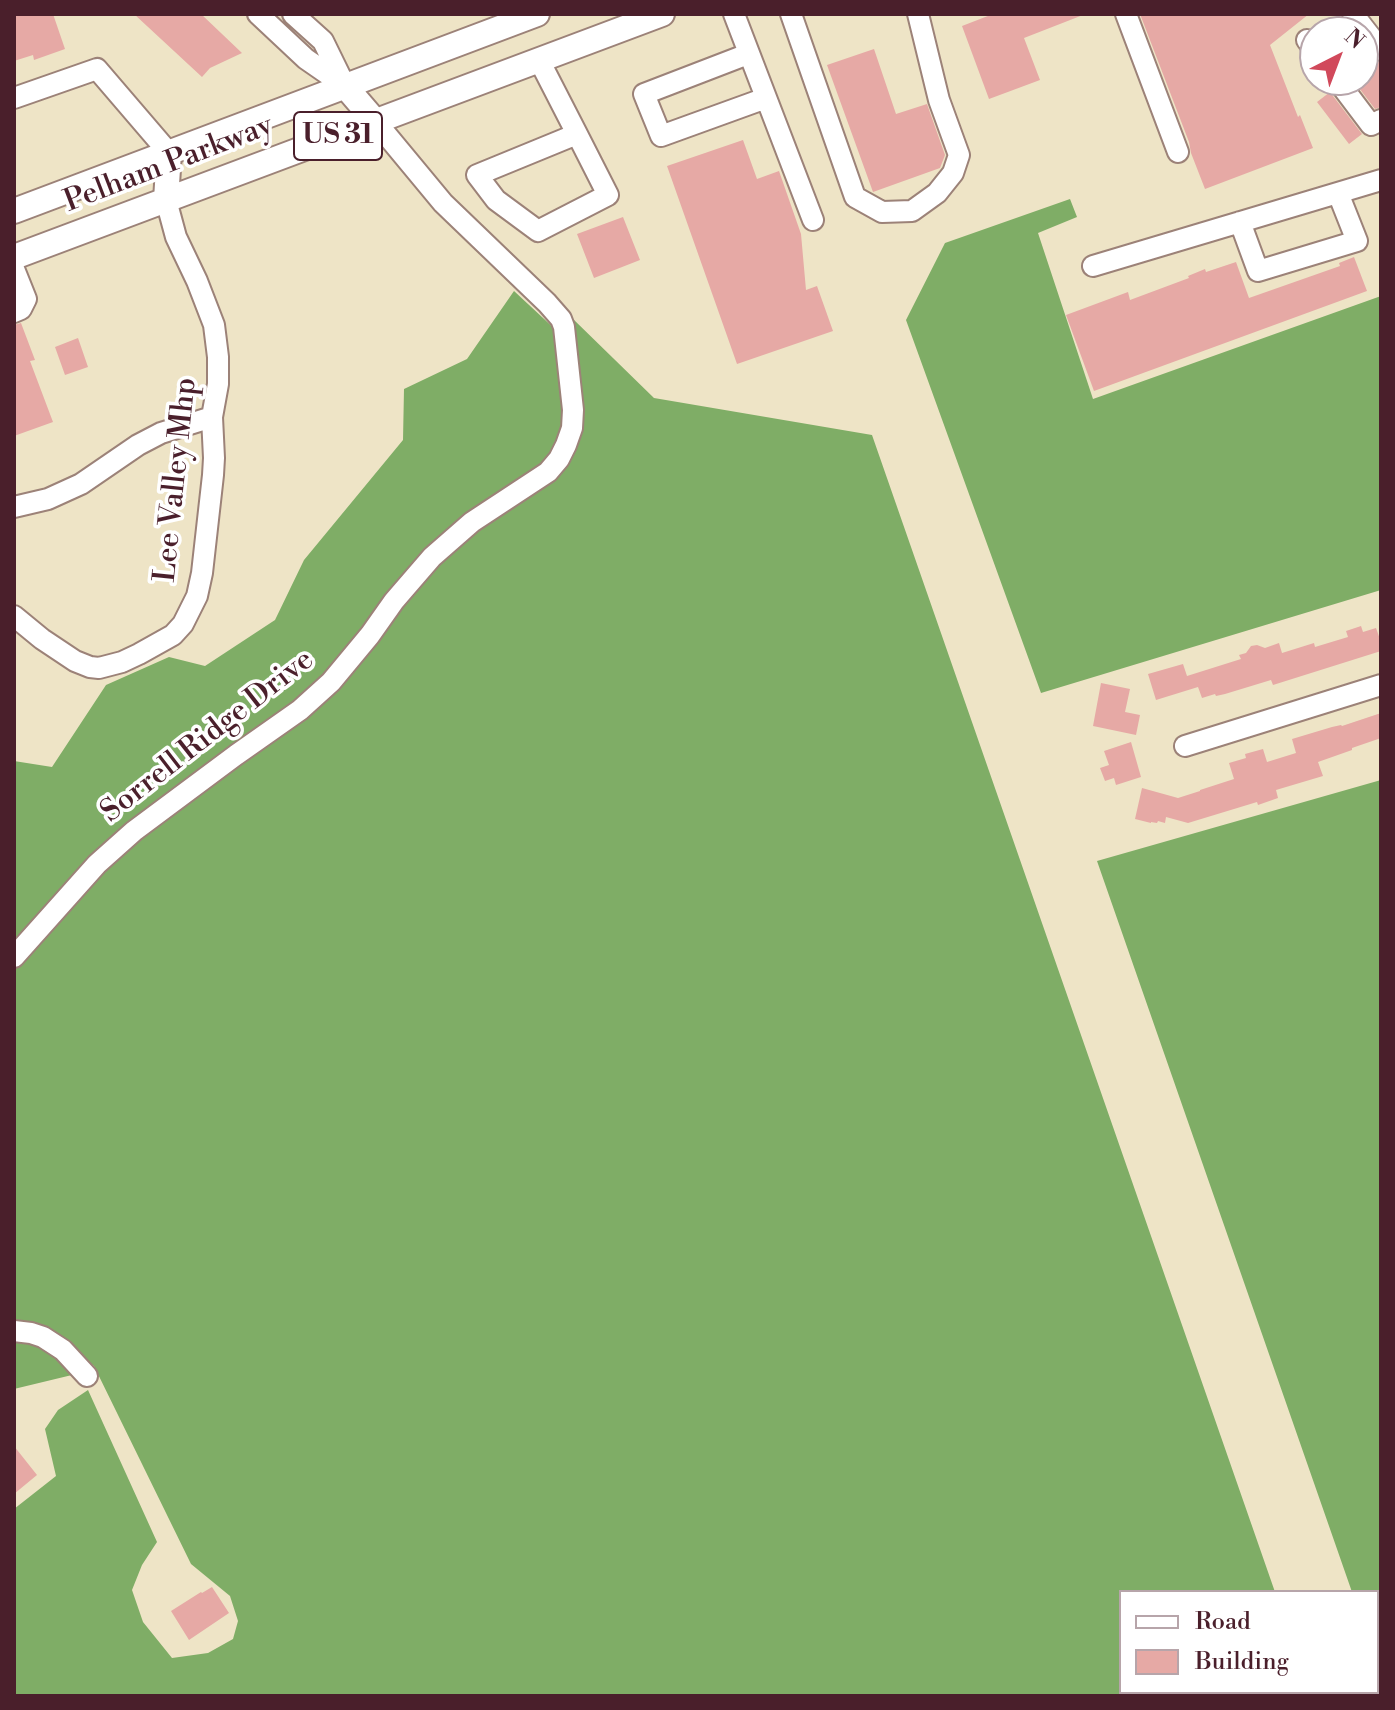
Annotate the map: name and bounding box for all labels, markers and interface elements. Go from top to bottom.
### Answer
north arrow [1299,16,1379,96]
text: N [1339,23,1370,55]
street label: Pelham Parkway [59,109,279,221]
road number: US 31 [294,112,382,160]
street label: Lee Valley Mhp [148,376,206,584]
street label: Sorrell Ridge Drive [94,643,322,831]
legend [1119,1590,1379,1694]
text: Road [1195,1607,1251,1637]
text: Building [1195,1647,1289,1677]

